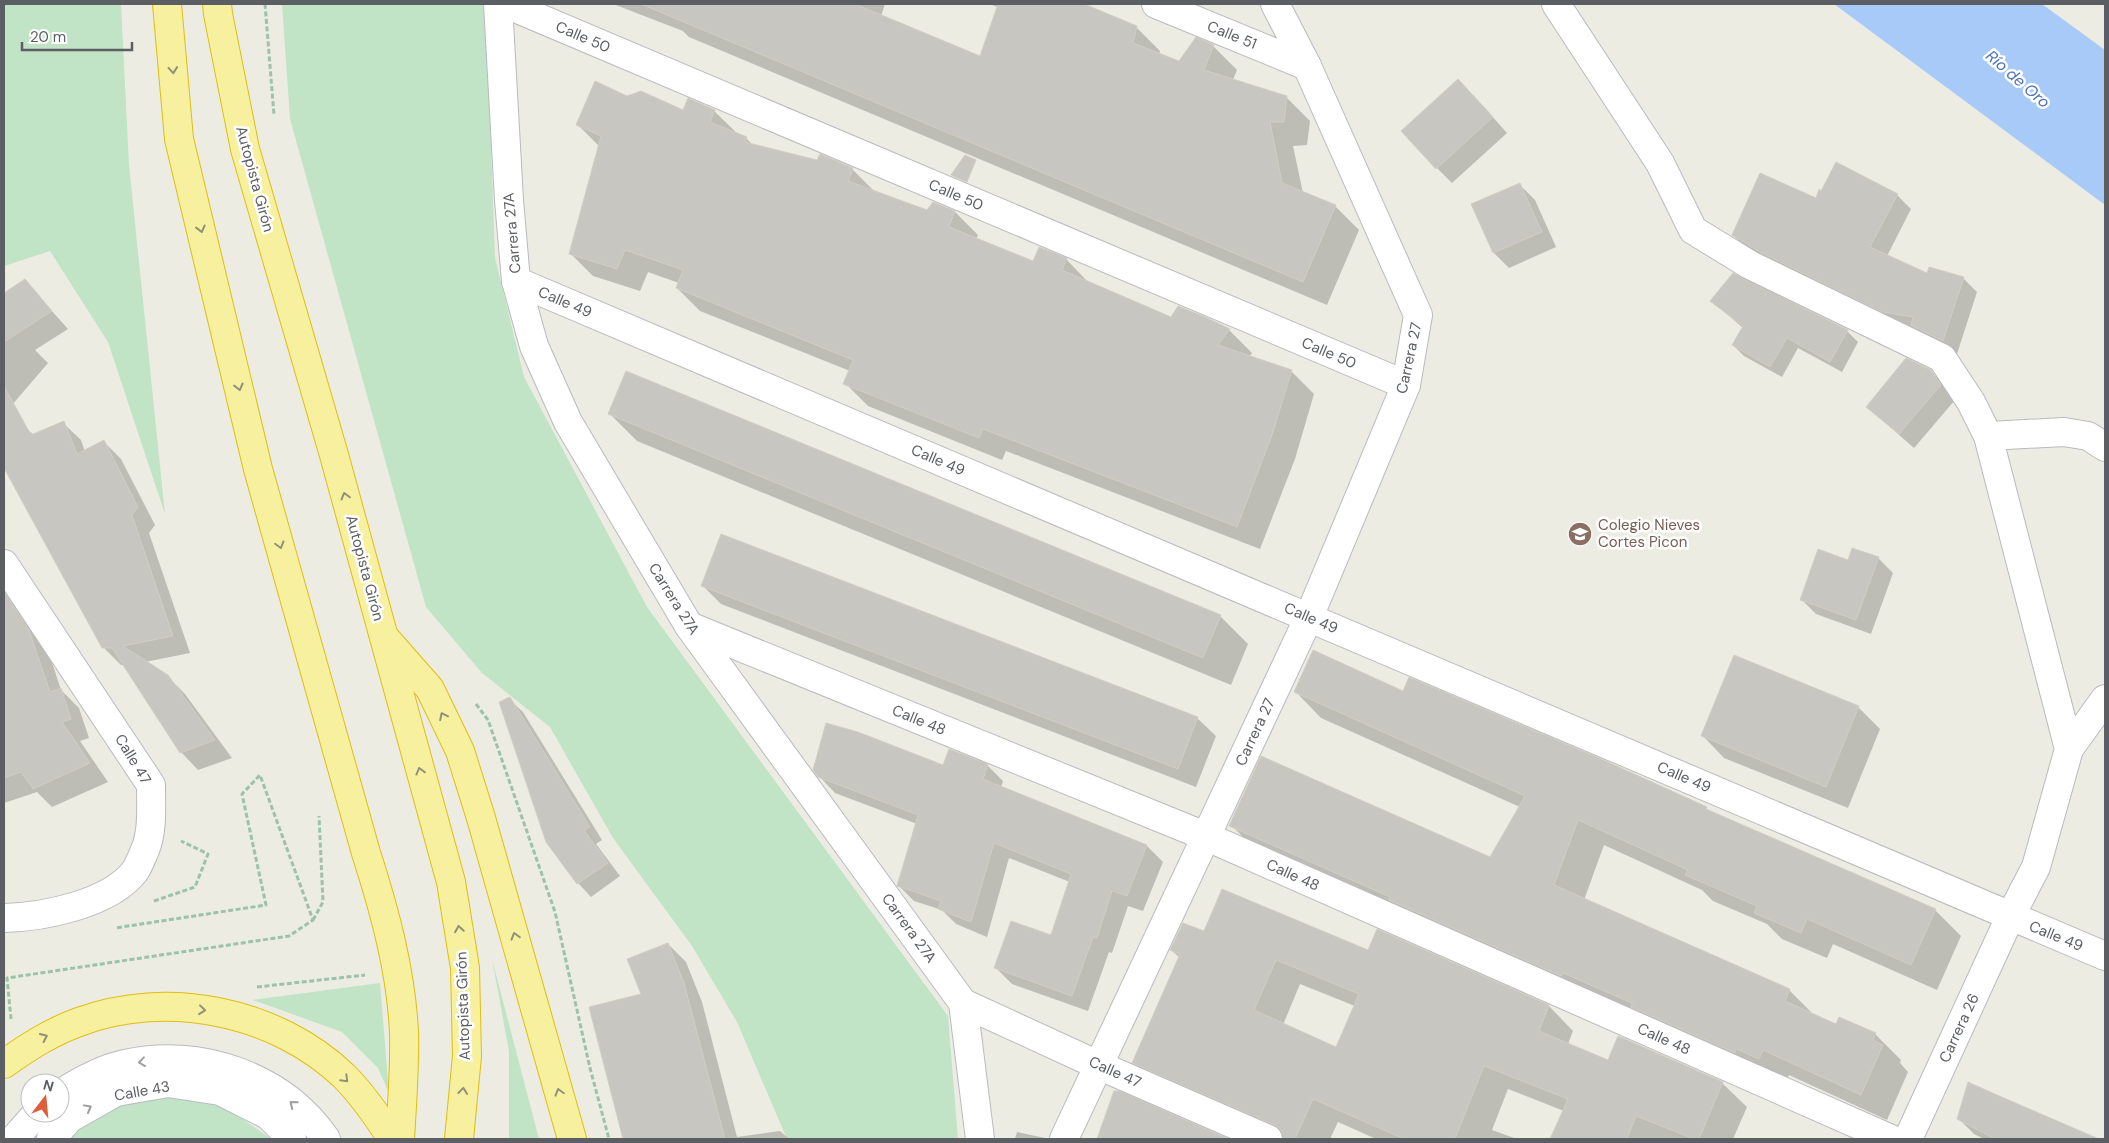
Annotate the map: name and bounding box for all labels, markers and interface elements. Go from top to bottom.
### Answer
street label: Calle 51 [1204,16,1260,54]
street label: Calle 50 [553,17,613,57]
scale bar [22,20,132,52]
text: 20 m [30,27,66,47]
water label: Río de Oro [1982,45,2054,113]
one-way arrow [167,66,178,74]
street label: Autopista Girón [231,124,279,234]
street label: Calle 50 [926,175,986,215]
street label: Carrera 27A [499,192,525,274]
one-way arrow [195,225,206,234]
street label: Calle 49 [535,282,595,322]
street label: Carrera 27 [1392,321,1426,395]
street label: Calle 50 [1299,333,1359,373]
one-way arrow [233,383,244,392]
street label: Calle 49 [908,440,968,480]
one-way arrow [340,492,351,501]
street label: Autopista Girón [341,513,389,623]
place label: Colegio Nieves Cortes Picon [1598,515,1700,552]
school or university icon: Colegio Nieves Cortes Picon [1567,521,1593,547]
one-way arrow [274,540,284,548]
street label: Carrera 27A [644,559,704,639]
street label: Calle 49 [1281,598,1341,638]
street label: Carrera 27 [1231,695,1279,769]
street label: Calle 48 [889,700,949,740]
one-way arrow [439,712,449,721]
street label: Calle 47 [110,730,156,788]
street label: Calle 49 [1654,757,1714,797]
one-way arrow [415,768,425,776]
street label: Calle 48 [1263,854,1323,896]
street label: Carrera 27A [877,889,941,967]
street label: Calle 49 [2026,916,2086,956]
one-way arrow [454,925,464,933]
one-way arrow [510,932,521,940]
street label: Autopista Girón [451,951,475,1061]
street label: Carrera 26 [1934,990,1984,1066]
one-way arrow [198,1004,206,1015]
street label: Calle 48 [1634,1018,1694,1060]
one-way arrow [39,1033,48,1044]
street label: Calle 47 [1086,1052,1144,1092]
one-way arrow [137,1056,145,1067]
north arrow [20,1073,70,1123]
one-way arrow [340,1073,349,1082]
text: N [41,1075,56,1096]
street label: Calle 43 [113,1076,171,1106]
one-way arrow [457,1086,468,1094]
one-way arrow [554,1088,565,1097]
one-way arrow [289,1101,298,1110]
one-way arrow [82,1105,91,1115]

